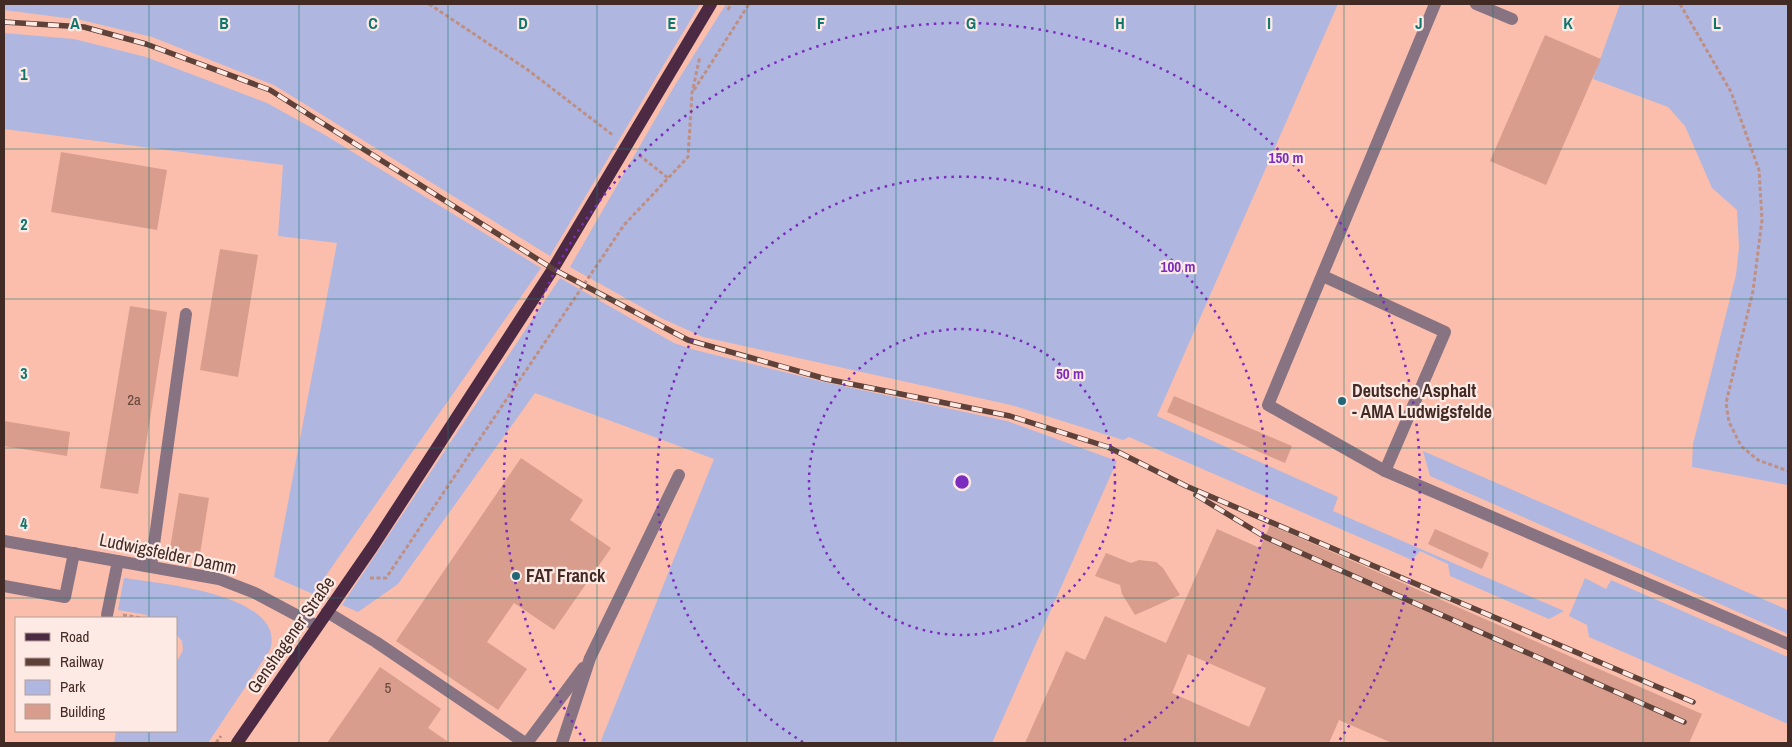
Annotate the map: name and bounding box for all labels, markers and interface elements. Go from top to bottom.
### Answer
text: A [70,12,80,34]
text: B [219,12,229,34]
text: C [368,12,378,34]
text: D [518,12,528,34]
text: E [668,12,677,34]
text: F [817,12,825,34]
text: G [966,12,976,34]
text: H [1115,12,1125,34]
text: I [1267,12,1271,34]
text: J [1415,12,1423,34]
text: K [1563,12,1573,34]
text: L [1713,12,1721,34]
text: 1 [20,63,28,85]
text: 150 m [1269,147,1303,168]
text: 2 [20,213,28,235]
text: 100 m [1161,256,1195,277]
text: 3 [20,362,28,384]
text: 50 m [1056,363,1084,384]
place label: Deutsche Asphalt - AMA Ludwigsfelde [1352,378,1492,424]
house number: 2a [127,389,141,410]
marker: Deutsche Asphalt - AMA Ludwigsfelde [1336,395,1348,407]
centre of rings [953,473,971,491]
text: 4 [20,512,28,534]
street label: Ludwigsfelder Damm [97,527,239,580]
place label: FAT Franck [526,563,606,588]
marker: FAT Franck [510,570,522,582]
street label: Genshagener Straße [241,571,340,698]
legend [15,617,178,732]
text: Road [60,626,89,647]
text: Railway [60,651,105,672]
text: Park [60,676,86,697]
house number: 5 [385,677,392,698]
text: Building [60,701,105,722]

